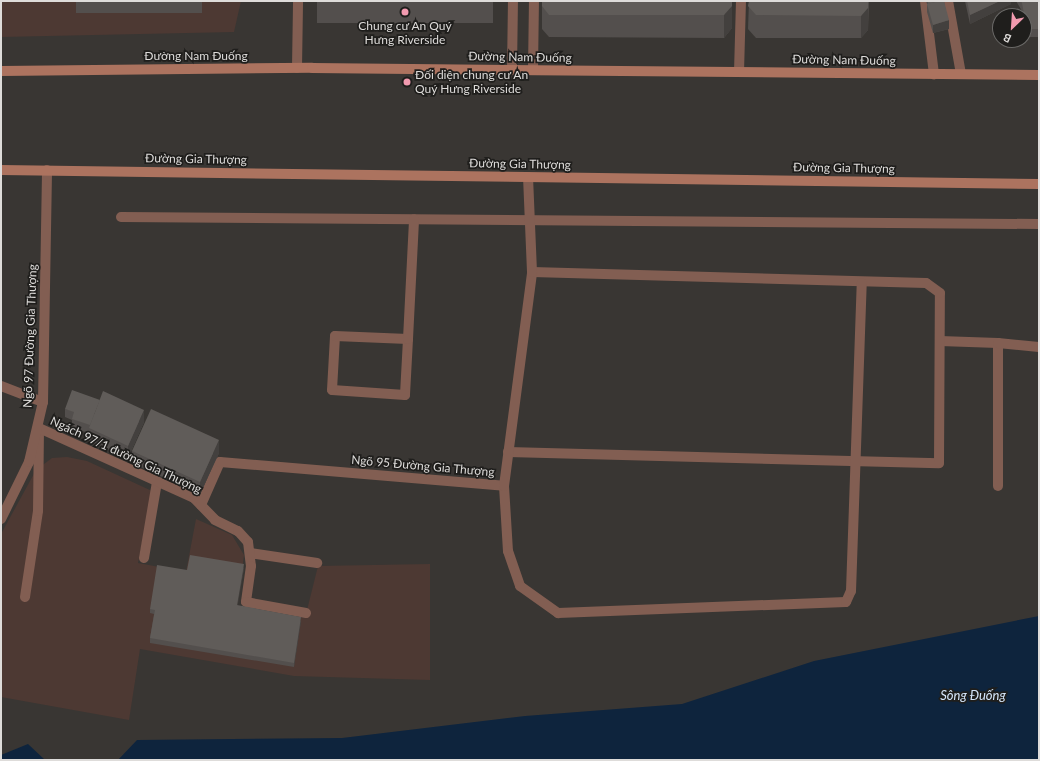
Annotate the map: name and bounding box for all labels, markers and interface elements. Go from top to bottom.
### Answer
marker: Chung cư An Quý Hưng Riverside [400,7,410,17]
north arrow [992,8,1032,48]
place label: Chung cư An Quý Hưng Riverside [358,19,452,47]
text: B [1001,31,1013,46]
street label: Đường Nam Đuống [144,49,248,63]
street label: Đường Nam Đuống [468,49,572,65]
street label: Đường Nam Đuống [792,52,896,68]
place label: Đối diện chung cư An Quý Hưng Riverside [415,68,529,96]
marker: Đối diện chung cư An Quý Hưng Riverside [402,77,412,87]
street label: Đường Gia Thượng [145,151,247,167]
street label: Đường Gia Thượng [469,156,571,172]
street label: Đường Gia Thượng [793,160,895,176]
street label: Ngõ 97 Đường Gia Thượng [20,264,40,408]
street label: Ngách 97/1 đường Gia Thượng [48,413,204,497]
street label: Ngõ 95 Đường Gia Thượng [351,453,495,479]
water label: Sông Đuống [940,687,1006,703]

